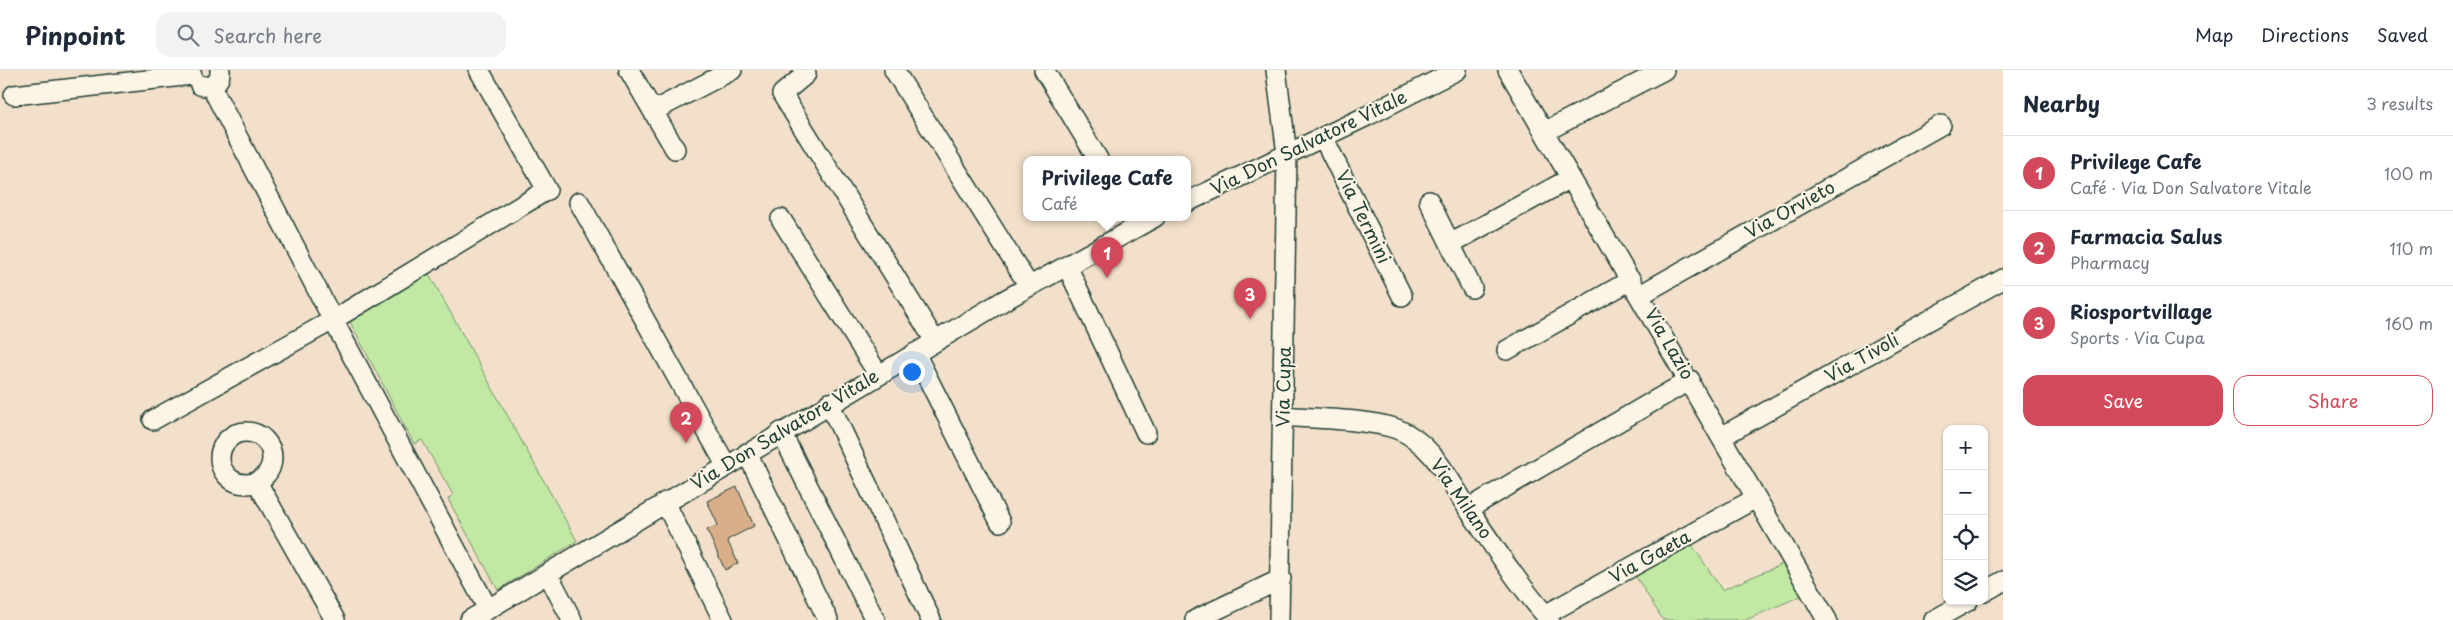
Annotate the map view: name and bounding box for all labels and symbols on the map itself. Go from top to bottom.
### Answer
street label: Via Don Salvatore Vitale [1206,82,1411,201]
street label: Via Termini [1330,165,1399,268]
street label: Via Orvieto [1739,173,1839,245]
pin: 1 [1091,237,1123,278]
pin: 3 [1234,278,1266,319]
street label: Via Lazio [1639,302,1702,384]
street label: Via Tivoli [1819,325,1903,388]
street label: Via Cupa [1268,346,1297,428]
your location [899,359,925,385]
street label: Via Don Salvatore Vitale [685,362,884,496]
pin: 2 [670,402,702,443]
street label: Via Milano [1424,452,1500,544]
street label: Via Gaeta [1603,522,1696,589]

